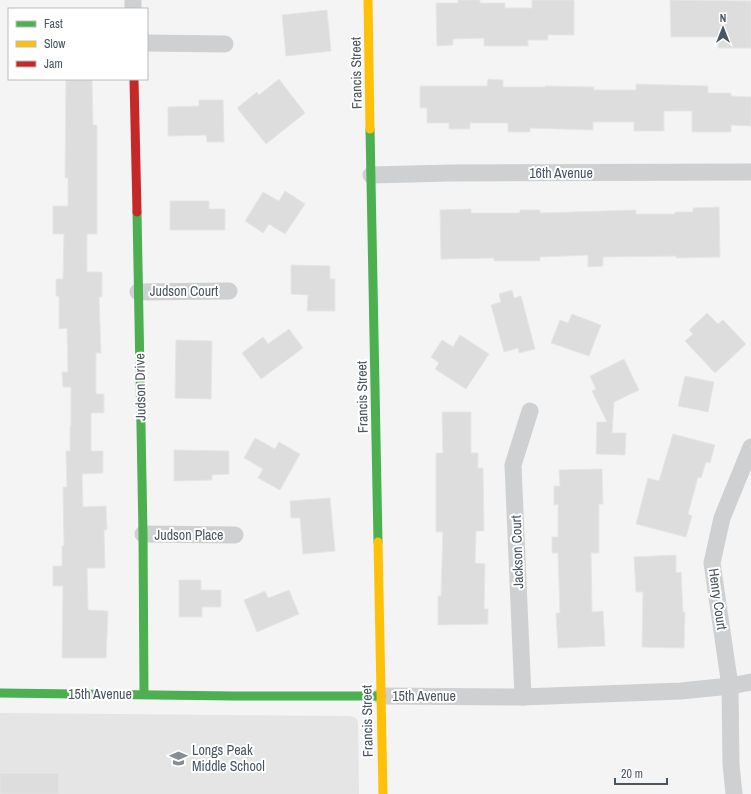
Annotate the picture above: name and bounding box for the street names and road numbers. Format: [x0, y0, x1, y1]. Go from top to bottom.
street label: Francis Street [346, 37, 366, 109]
street label: 16th Avenue [529, 164, 593, 182]
street label: Judson Court [150, 282, 218, 300]
street label: Judson Drive [130, 353, 150, 421]
street label: Francis Street [352, 361, 372, 433]
street label: Jackson Court [507, 515, 527, 589]
street label: Judson Place [155, 526, 223, 544]
street label: Henry Court [705, 567, 731, 631]
street label: 15th Avenue [68, 685, 132, 703]
street label: Francis Street [357, 685, 377, 757]
street label: 15th Avenue [392, 687, 456, 705]

